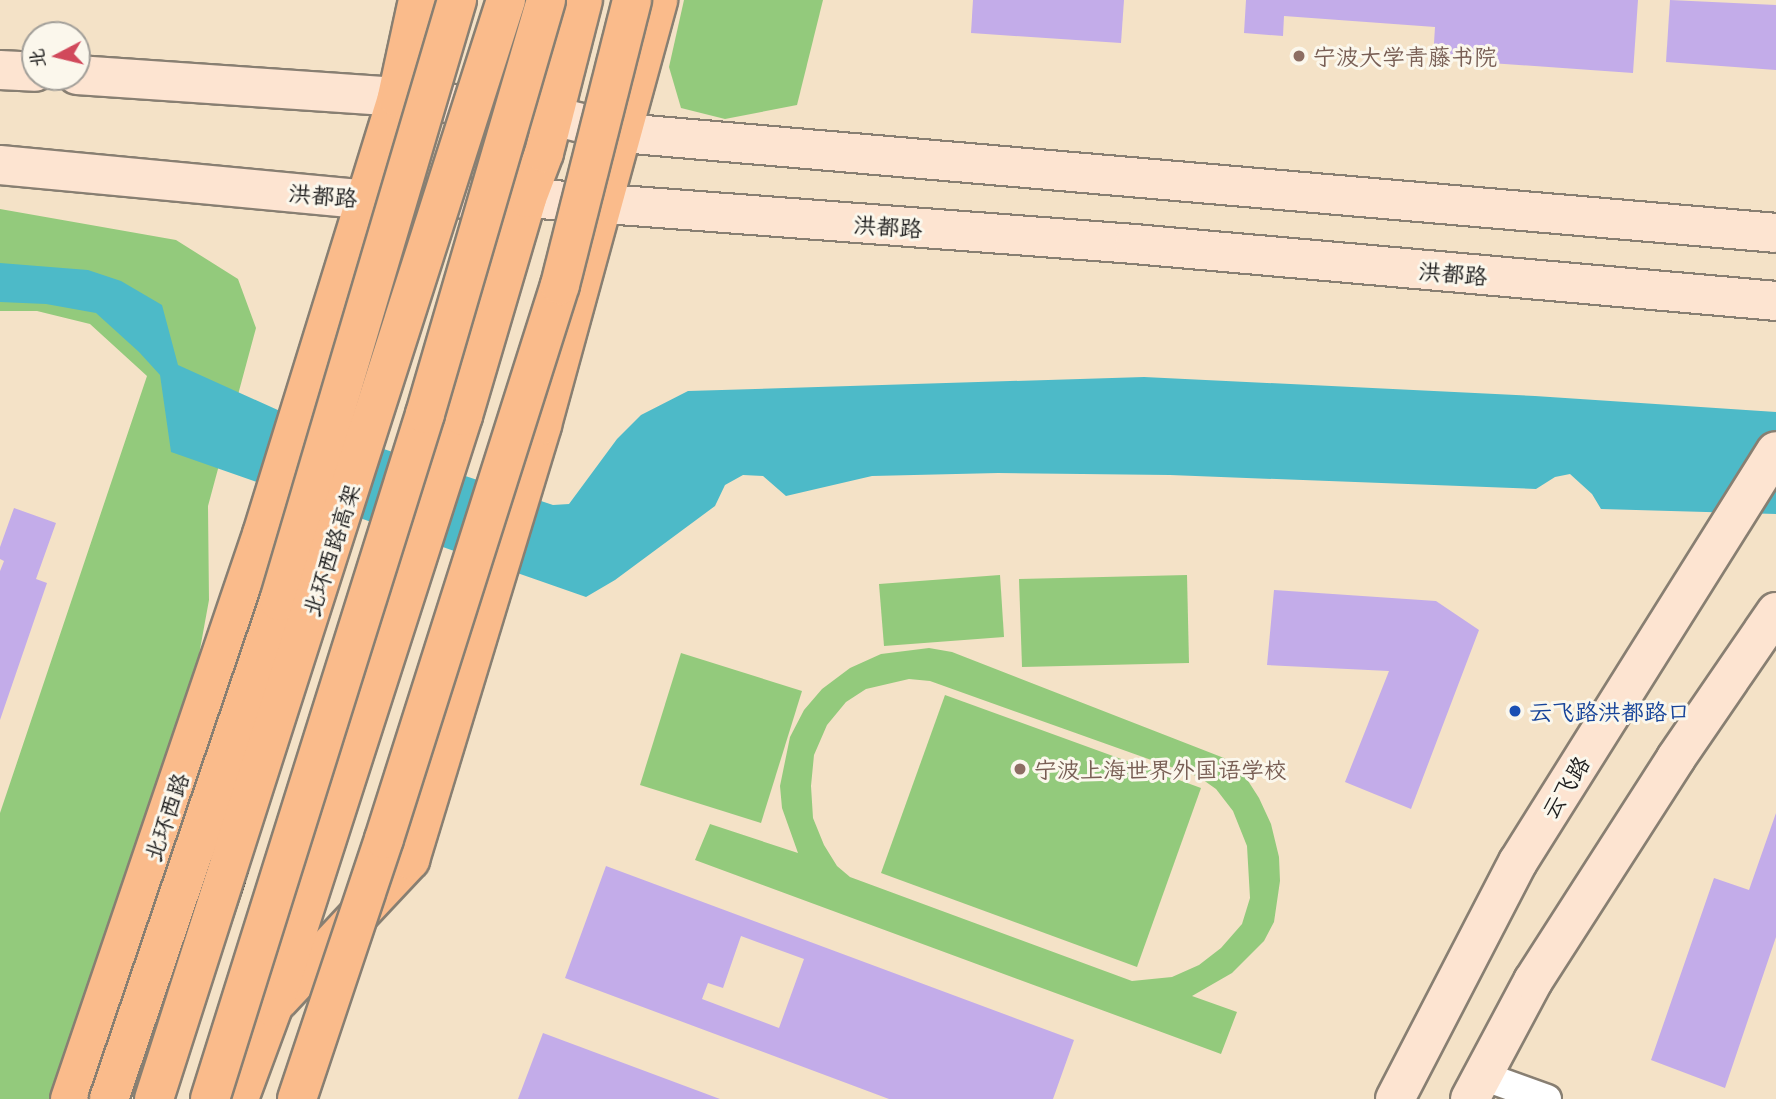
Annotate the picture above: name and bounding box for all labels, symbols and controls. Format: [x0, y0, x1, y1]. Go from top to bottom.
north arrow [21, 21, 91, 91]
place label: 宁波大学青藤书院 [1313, 42, 1497, 70]
text: 北 [23, 47, 50, 69]
marker: 宁波大学青藤书院 [1291, 48, 1307, 64]
street label: 洪都路 [287, 178, 359, 212]
street label: 洪都路 [853, 210, 923, 242]
street label: 洪都路 [1417, 256, 1489, 290]
street label: 北环西路高架 [297, 480, 365, 620]
place label: 云飞路洪都路口 [1529, 697, 1690, 725]
marker: 云飞路洪都路口 [1507, 703, 1523, 719]
street label: 云飞路 [1535, 750, 1595, 824]
place label: 宁波上海世界外国语学校 [1034, 755, 1287, 783]
marker: 宁波上海世界外国语学校 [1012, 761, 1028, 777]
street label: 北环西路 [138, 769, 194, 865]

